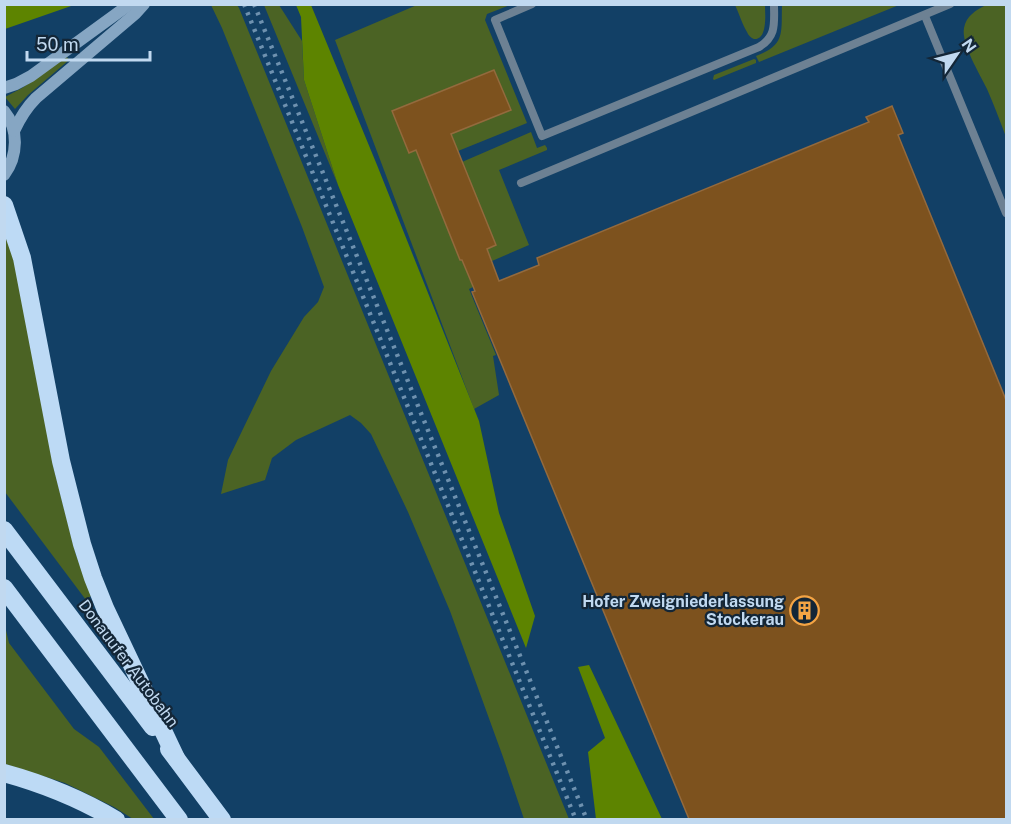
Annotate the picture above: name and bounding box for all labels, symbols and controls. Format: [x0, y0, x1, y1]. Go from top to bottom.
scale bar [27, 24, 150, 62]
north arrow [927, 24, 987, 84]
text: 50 m [36, 34, 79, 55]
text: N [958, 35, 980, 56]
place label: Hofer Zweigniederlassung Stockerau [582, 592, 784, 629]
building icon: Hofer Zweigniederlassung Stockerau [789, 594, 821, 626]
street label: Donauufer Autobahn [75, 596, 183, 731]

